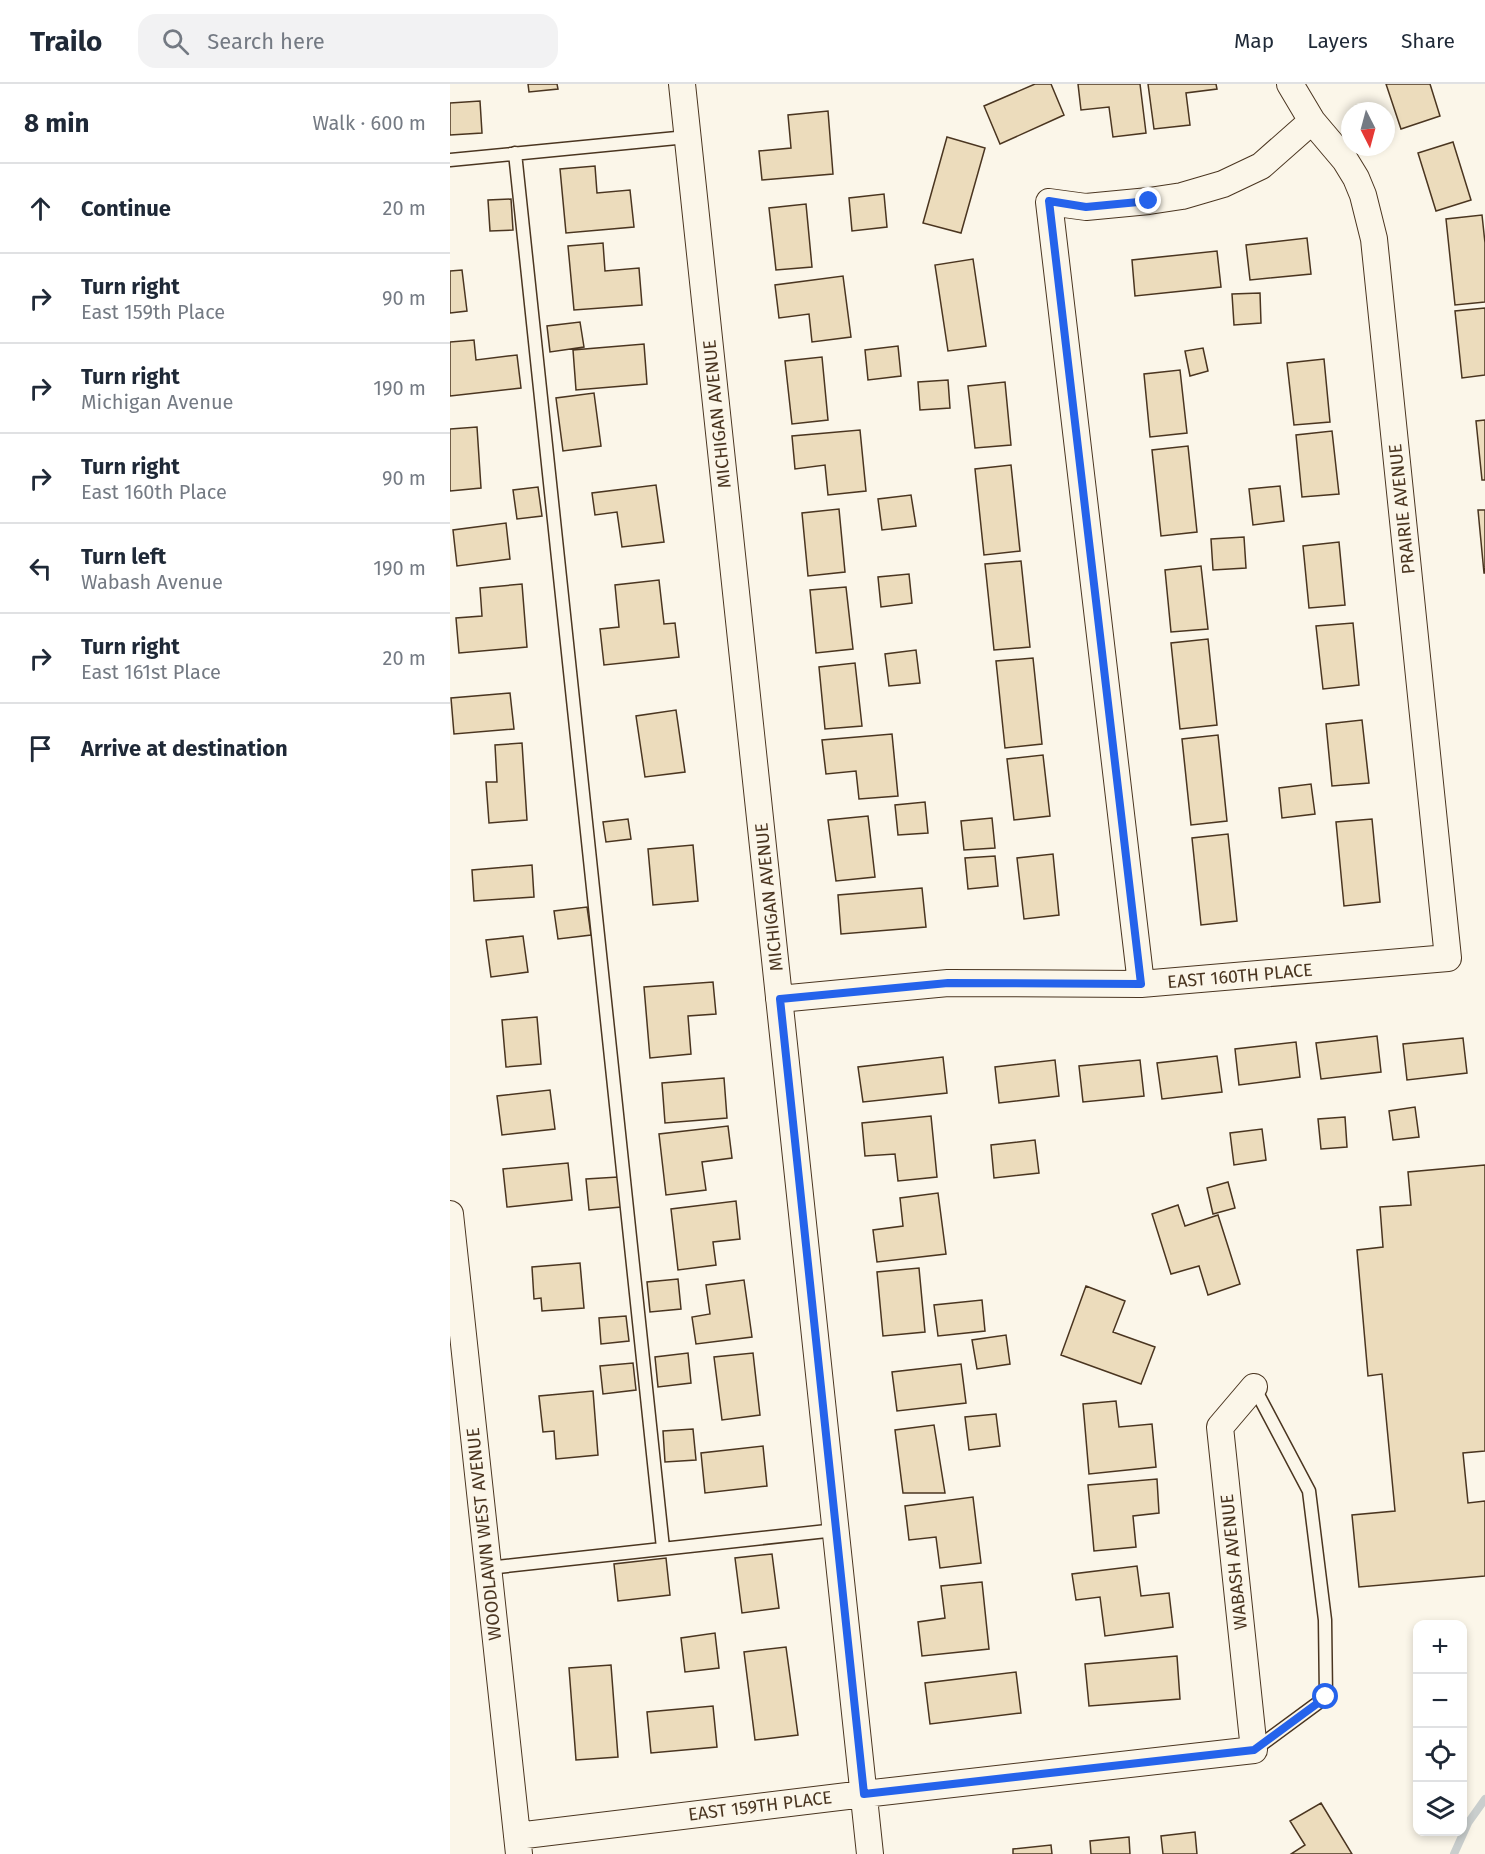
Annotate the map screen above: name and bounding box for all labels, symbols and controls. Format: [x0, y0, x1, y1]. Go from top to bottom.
search box [138, 14, 558, 68]
text: Trailo [30, 25, 102, 58]
icon: search [159, 25, 192, 58]
text: Search here [207, 28, 325, 55]
text: Map [1234, 28, 1274, 54]
text: Layers [1307, 28, 1368, 54]
text: Share [1401, 28, 1455, 54]
north arrow [1341, 102, 1395, 156]
text: 8 min [24, 108, 90, 139]
text: Walk · 600 m [312, 111, 426, 135]
route end [1135, 187, 1161, 213]
icon: ahead [24, 192, 57, 225]
text: Continue [81, 195, 171, 222]
text: 20 m [383, 196, 426, 220]
text: Turn right [81, 273, 180, 300]
icon: right [24, 282, 57, 315]
text: 90 m [382, 286, 426, 310]
text: East 159th Place [81, 300, 225, 324]
street label: MICHIGAN AVENUE [698, 339, 736, 489]
text: Turn right [81, 363, 180, 390]
icon: right [24, 372, 57, 405]
text: 190 m [373, 376, 426, 400]
text: Michigan Avenue [81, 390, 233, 414]
street label: PRAIRIE AVENUE [1384, 443, 1420, 575]
text: Turn right [81, 453, 180, 480]
icon: right [24, 462, 57, 495]
text: 90 m [382, 466, 426, 490]
text: East 160th Place [81, 480, 227, 504]
text: Turn left [81, 543, 166, 570]
icon: left [24, 552, 57, 585]
text: 190 m [373, 556, 426, 580]
text: Wabash Avenue [81, 570, 223, 594]
text: Turn right [81, 633, 180, 660]
icon: right [24, 642, 57, 675]
text: 20 m [383, 646, 426, 670]
text: East 161st Place [81, 660, 221, 684]
icon: arrive [24, 732, 57, 765]
text: Arrive at destination [81, 735, 288, 762]
street label: MICHIGAN AVENUE [750, 822, 788, 972]
street label: EAST 160TH PLACE [1166, 959, 1314, 993]
street label: WOODLAWN WEST AVENUE [462, 1426, 506, 1642]
street label: WABASH AVENUE [1216, 1493, 1252, 1631]
map controls [1413, 1620, 1467, 1836]
button: + [1413, 1620, 1467, 1674]
button: − [1413, 1674, 1467, 1728]
route start [1312, 1683, 1338, 1709]
button: locate [1413, 1728, 1467, 1782]
button: layers [1413, 1782, 1467, 1836]
street label: EAST 159TH PLACE [687, 1786, 833, 1826]

